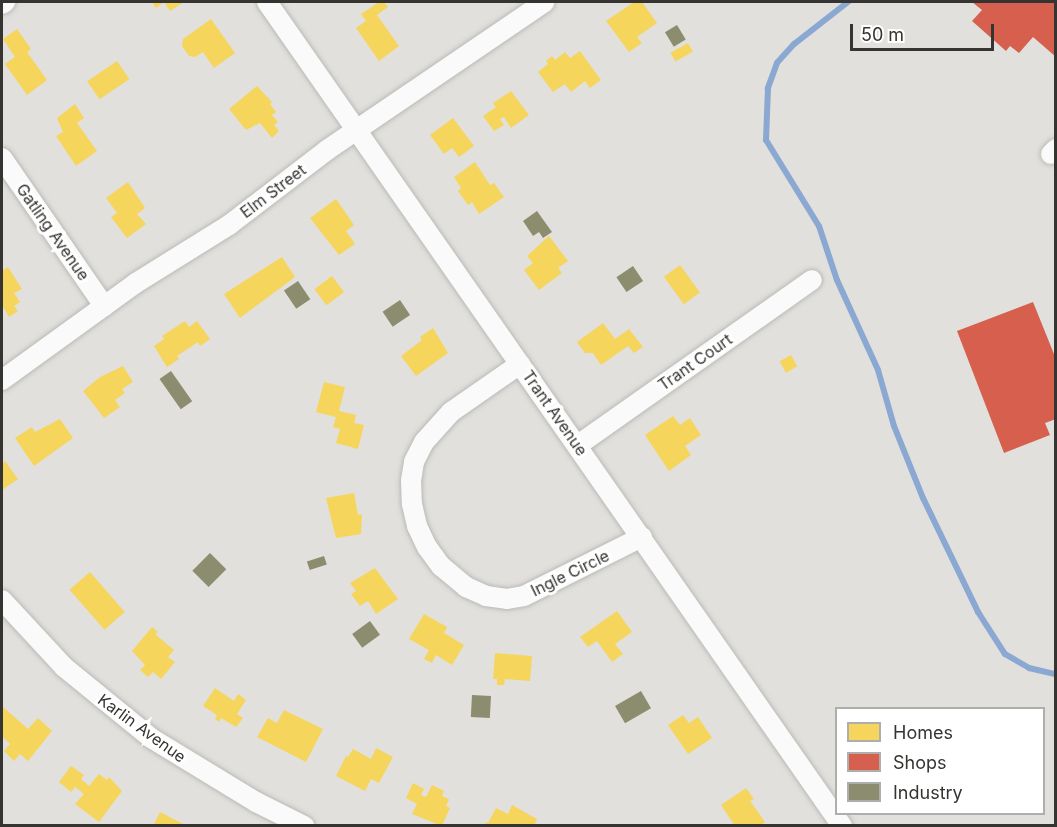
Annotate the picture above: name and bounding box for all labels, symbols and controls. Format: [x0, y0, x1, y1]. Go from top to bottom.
scale bar [853, 12, 997, 50]
text: 50 m [861, 24, 904, 45]
street label: Elm Street [236, 160, 310, 222]
street label: Gatling Avenue [12, 180, 94, 284]
street label: Trant Court [654, 330, 736, 394]
street label: Trant Avenue [519, 367, 591, 459]
street label: Ingle Circle [528, 546, 612, 600]
street label: Karlin Avenue [94, 690, 190, 766]
legend [835, 707, 1045, 815]
text: Homes [893, 722, 953, 743]
text: Shops [893, 752, 947, 773]
text: Industry [893, 782, 963, 803]

